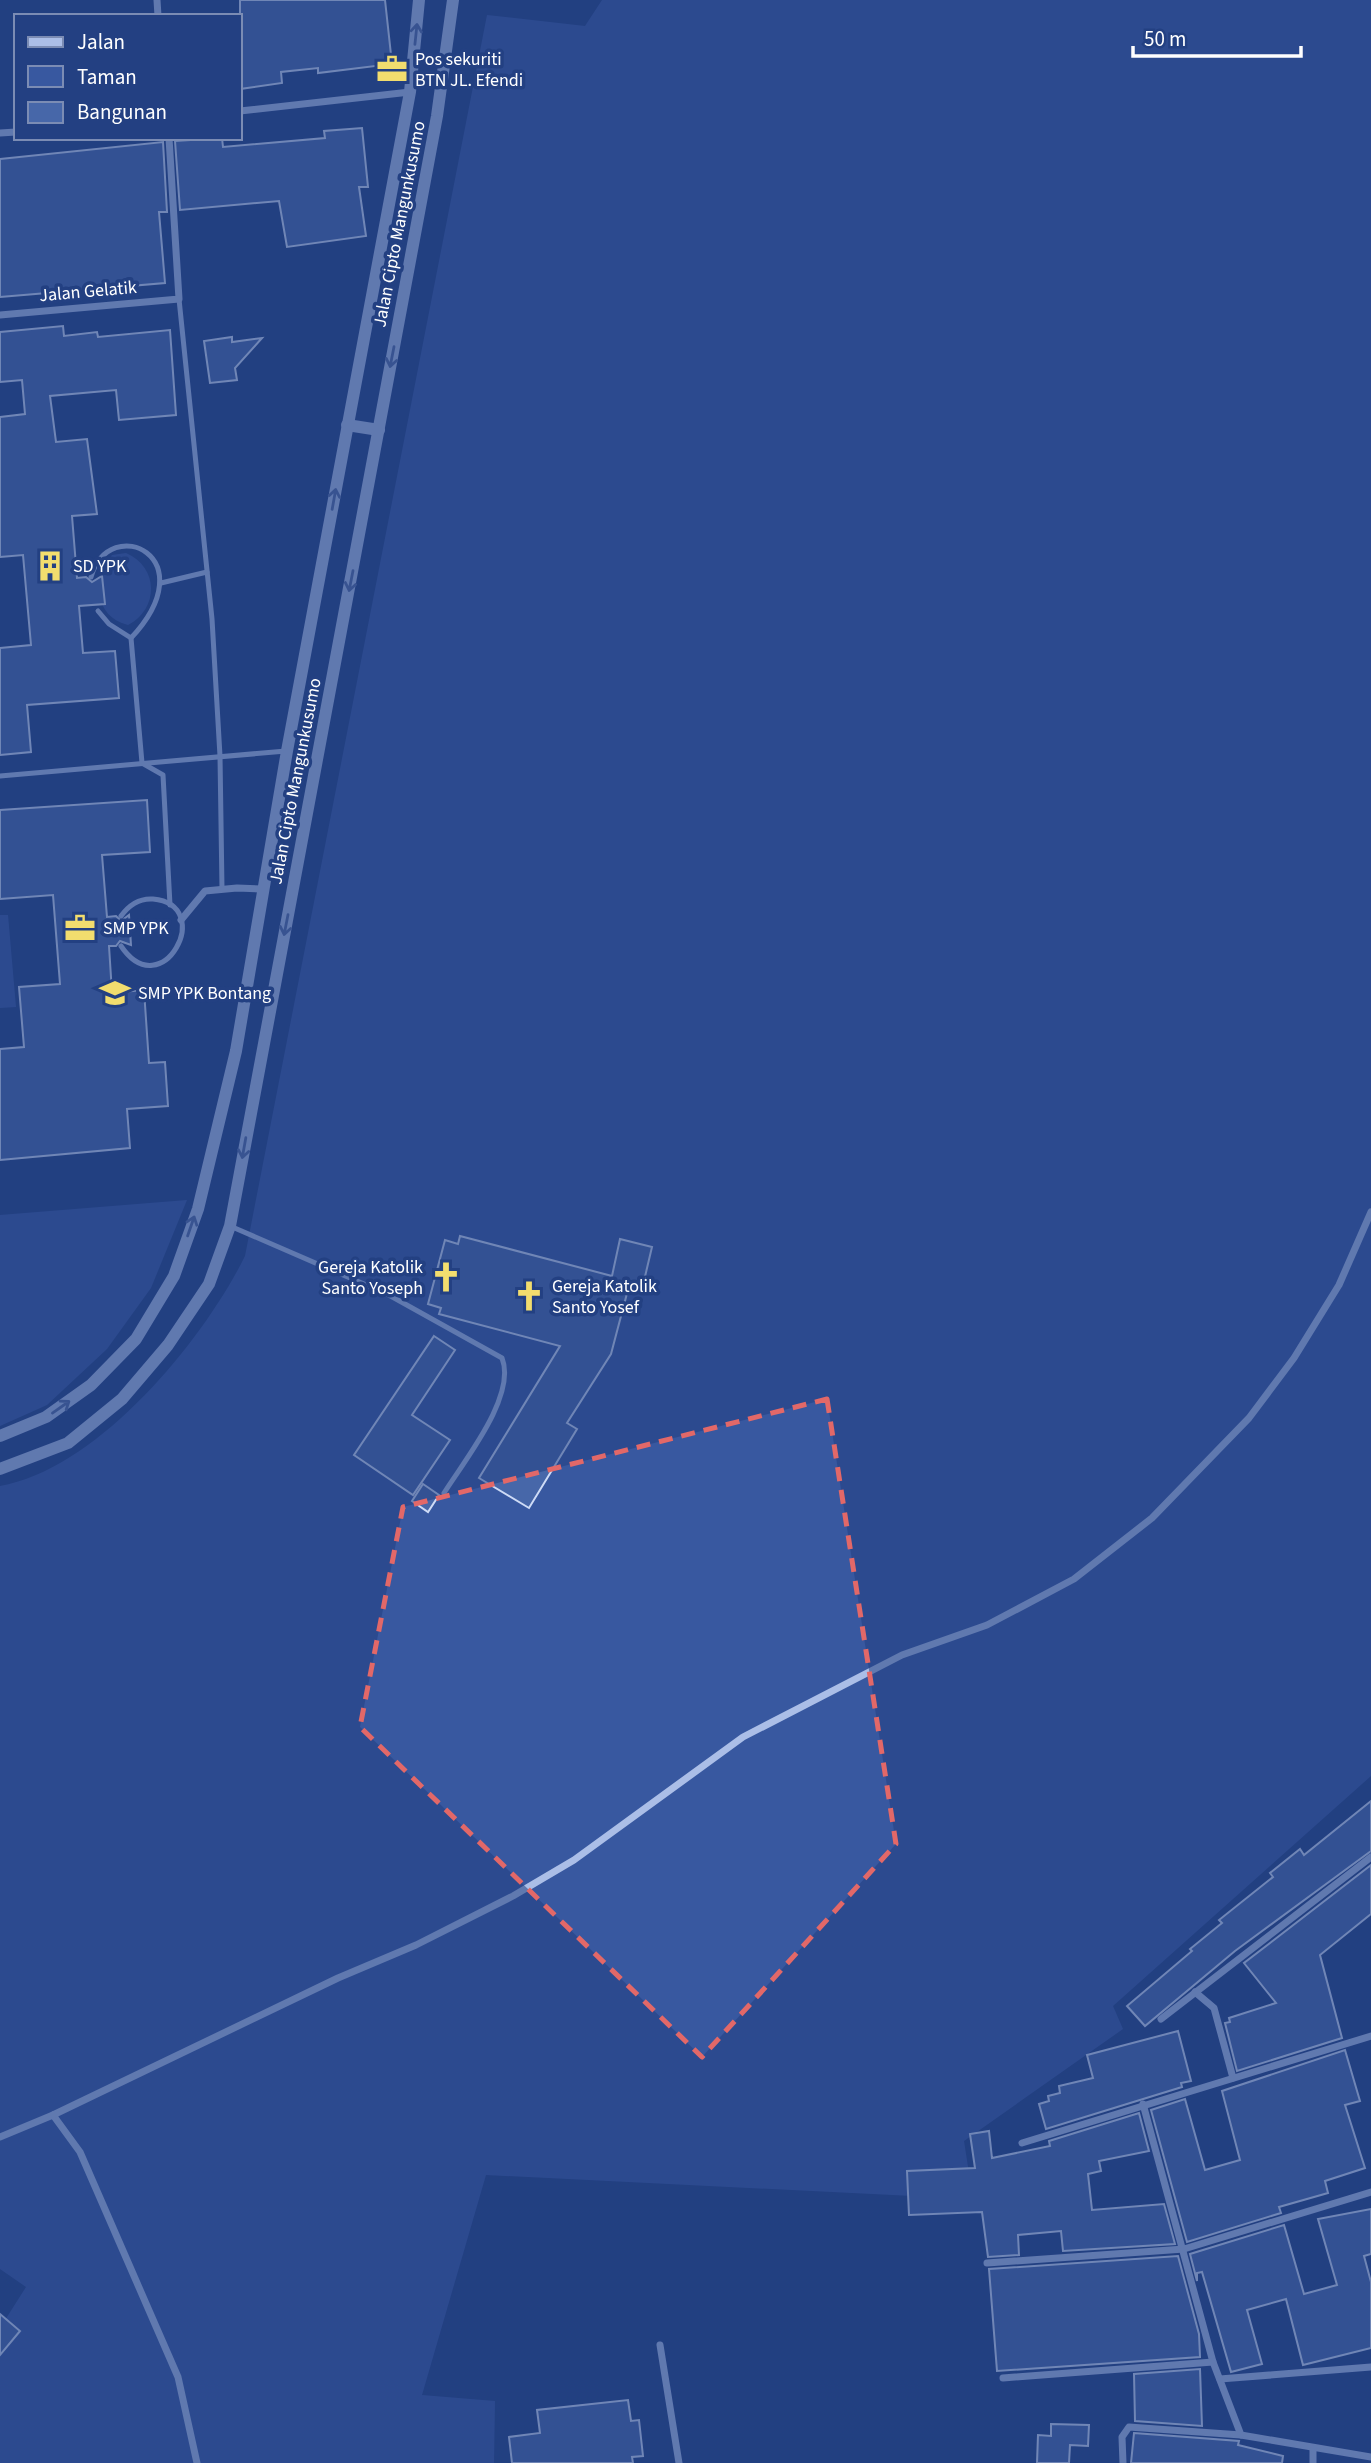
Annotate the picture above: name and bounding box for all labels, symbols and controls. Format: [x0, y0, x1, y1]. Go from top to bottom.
legend [14, 14, 242, 140]
scale bar [1133, 14, 1301, 58]
one-way arrow [410, 23, 423, 45]
text: 50 m [1144, 24, 1186, 54]
text: Jalan [77, 27, 125, 57]
place label: Pos sekuriti BTN JL. Efendi [415, 47, 523, 93]
office icon: Pos sekuriti BTN JL. Efendi [375, 52, 409, 86]
text: Taman [77, 62, 137, 92]
text: Bangunan [77, 97, 167, 127]
street label: Jalan Cipto Mangunkusumo [367, 119, 432, 329]
street label: Jalan Gelatik [38, 275, 138, 308]
one-way arrow [385, 345, 399, 368]
one-way arrow [328, 488, 341, 511]
building icon: SD YPK [33, 549, 67, 583]
place label: SD YPK [73, 554, 127, 579]
one-way arrow [343, 569, 357, 592]
street label: Jalan Cipto Mangunkusumo [263, 676, 328, 886]
office icon: SMP YPK [63, 911, 97, 945]
one-way arrow [278, 913, 292, 936]
place label: SMP YPK [103, 916, 169, 941]
school or university icon: SMP YPK Bontang [98, 976, 132, 1010]
place label: SMP YPK Bontang [138, 981, 271, 1006]
one-way arrow [237, 1136, 250, 1159]
one-way arrow [186, 1216, 199, 1238]
place label: Gereja Katolik Santo Yoseph [318, 1255, 423, 1301]
church icon: Gereja Katolik Santo Yoseph [429, 1260, 463, 1294]
place label: Gereja Katolik Santo Yosef [552, 1274, 657, 1320]
church icon: Gereja Katolik Santo Yosef [512, 1279, 546, 1313]
one-way arrow [51, 1400, 70, 1414]

